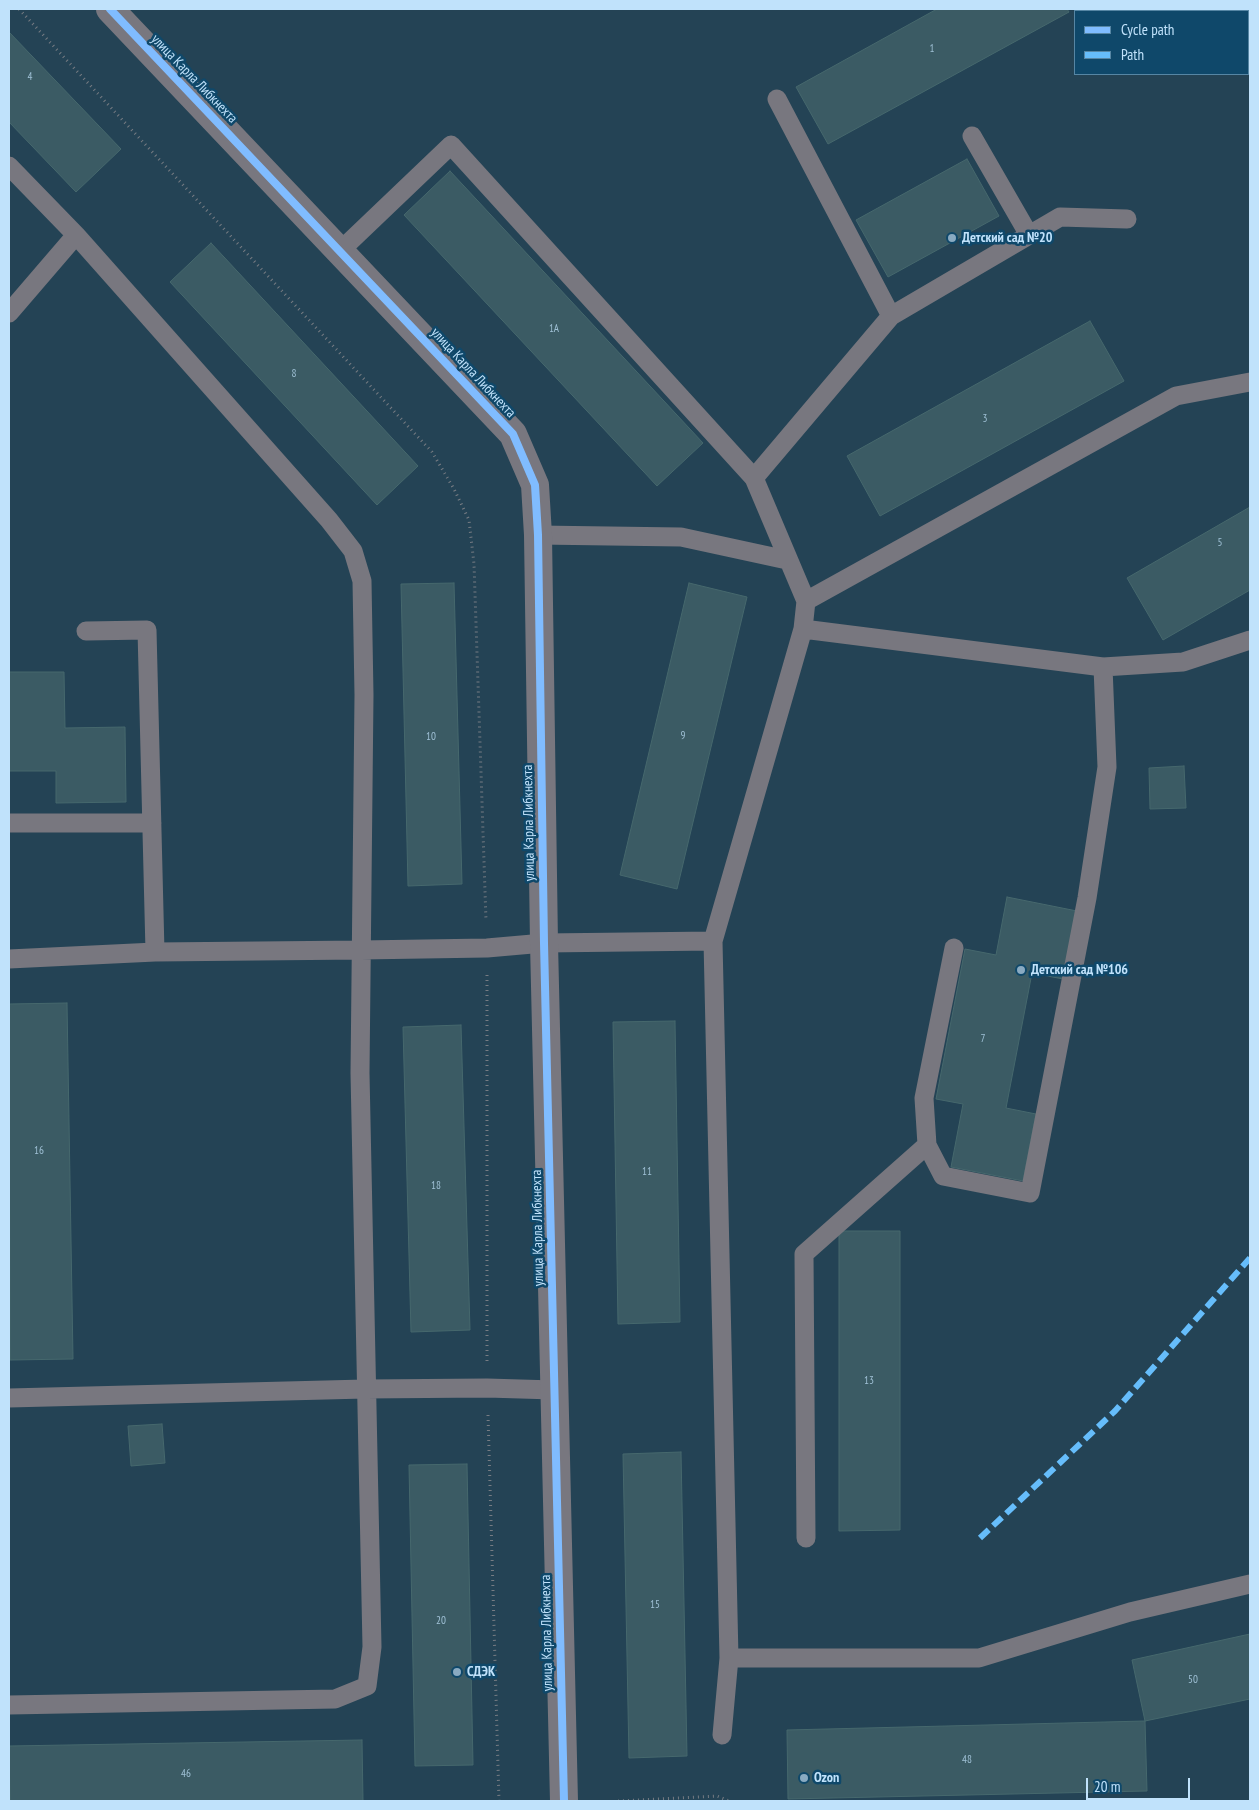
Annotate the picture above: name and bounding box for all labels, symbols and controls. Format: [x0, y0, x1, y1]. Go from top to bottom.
legend [1074, 10, 1249, 75]
text: Cycle path [1121, 20, 1174, 39]
street label: улица Карла Либкнехта [147, 31, 241, 127]
house number: 1 [930, 42, 934, 56]
text: Path [1121, 45, 1144, 64]
house number: 4 [28, 70, 32, 84]
place label: Детский сад №20 [962, 230, 1052, 246]
marker: Детский сад №20 [946, 232, 958, 244]
house number: 1А [549, 322, 559, 336]
street label: улица Карла Либкнехта [427, 325, 519, 421]
house number: 8 [292, 367, 296, 381]
house number: 3 [983, 412, 987, 426]
house number: 5 [1218, 536, 1222, 550]
house number: 9 [681, 729, 685, 743]
house number: 10 [426, 730, 436, 744]
street label: улица Карла Либкнехта [520, 765, 538, 881]
place label: Детский сад №106 [1031, 962, 1128, 978]
marker: Детский сад №106 [1015, 964, 1027, 976]
house number: 7 [981, 1032, 985, 1046]
house number: 16 [34, 1144, 44, 1158]
house number: 11 [642, 1165, 652, 1179]
street label: улица Карла Либкнехта [529, 1170, 547, 1286]
house number: 18 [431, 1179, 441, 1193]
house number: 13 [864, 1374, 874, 1388]
street label: улица Карла Либкнехта [538, 1575, 556, 1691]
house number: 15 [650, 1598, 660, 1612]
house number: 20 [436, 1614, 446, 1628]
place label: СДЭК [467, 1664, 495, 1680]
marker: СДЭК [451, 1666, 463, 1678]
house number: 50 [1188, 1673, 1198, 1687]
house number: 48 [962, 1753, 972, 1767]
house number: 46 [181, 1767, 191, 1781]
scale bar [1089, 1768, 1193, 1800]
place label: Ozon [814, 1770, 839, 1786]
marker: Ozon [798, 1772, 810, 1784]
text: 20 m [1094, 1777, 1120, 1796]

